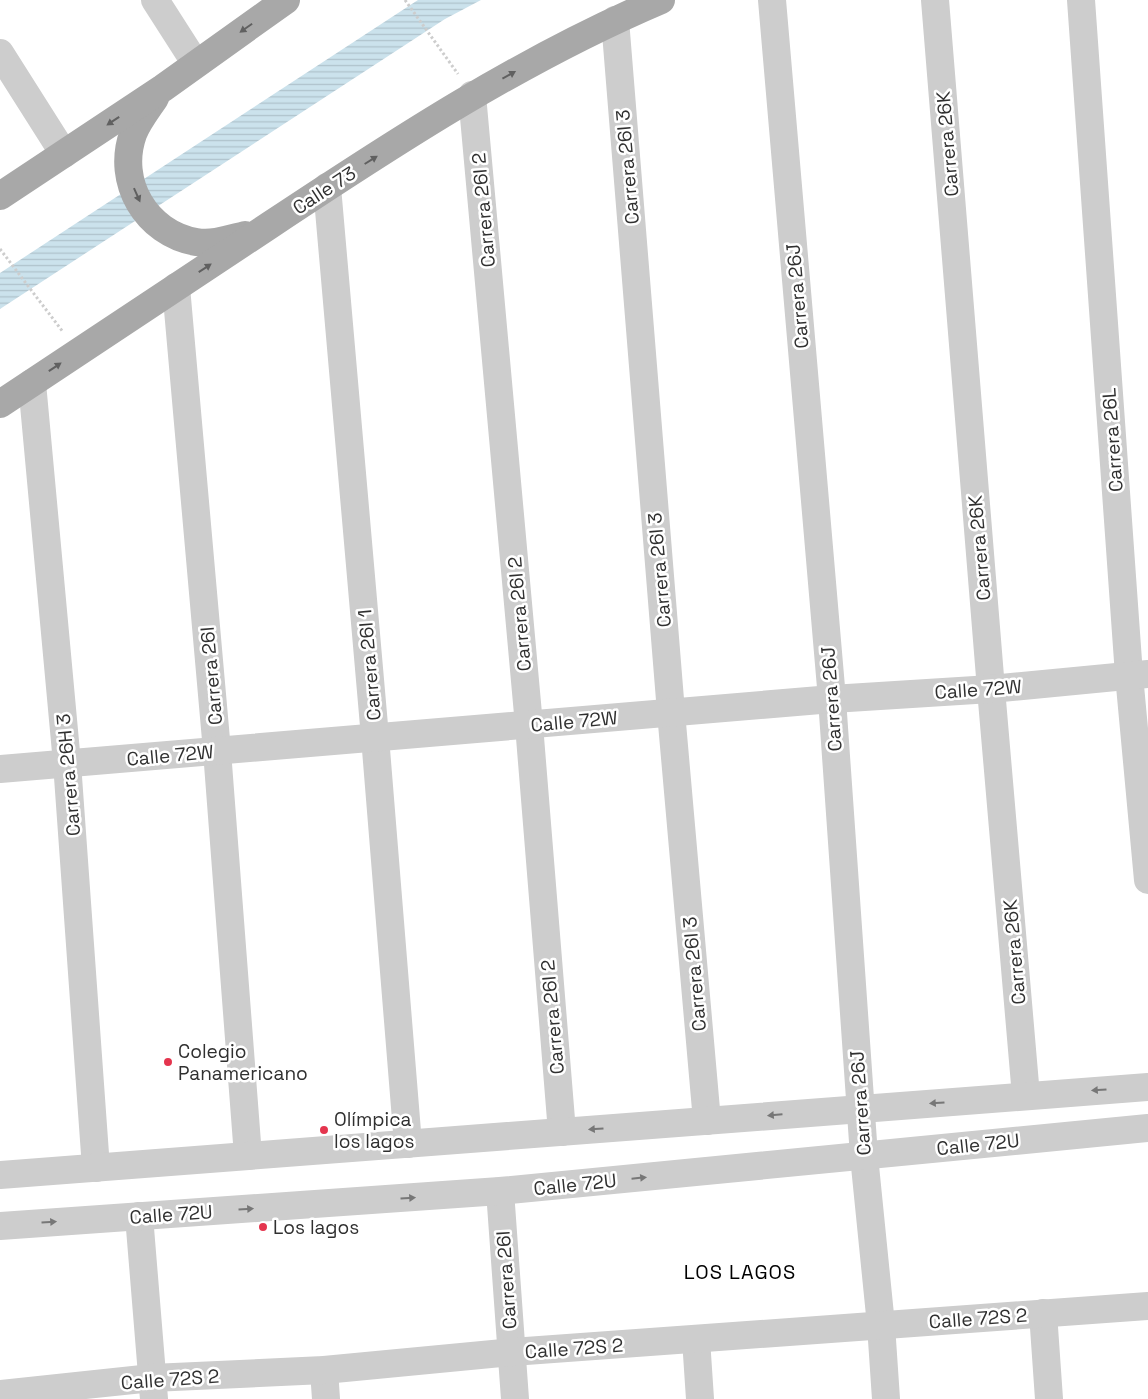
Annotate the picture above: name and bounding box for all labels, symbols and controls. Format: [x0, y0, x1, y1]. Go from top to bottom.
one-way arrow [239, 23, 253, 33]
one-way arrow [502, 71, 517, 79]
street label: Carrera 26K [930, 90, 965, 198]
street label: Carrera 26I 3 [610, 109, 645, 225]
one-way arrow [106, 116, 120, 126]
street label: Carrera 26I 2 [466, 152, 501, 268]
one-way arrow [364, 155, 377, 164]
street label: Calle 73 [288, 161, 361, 220]
one-way arrow [133, 188, 141, 202]
street label: Carrera 26J [780, 242, 815, 350]
one-way arrow [199, 263, 212, 272]
one-way arrow [48, 362, 62, 372]
street label: Carrera 26L [1096, 387, 1129, 493]
street label: Carrera 26K [962, 494, 997, 602]
street label: Carrera 26I 3 [642, 512, 677, 628]
street label: Carrera 26I 2 [502, 556, 537, 672]
street label: Carrera 26I 1 [352, 608, 387, 722]
street label: Carrera 26I [195, 626, 228, 726]
street label: Carrera 26J [815, 646, 848, 752]
street label: Calle 72W [934, 674, 1022, 705]
street label: Calle 72W [530, 705, 619, 738]
street label: Carrera 26H 3 [51, 713, 86, 837]
street label: Calle 72W [126, 739, 215, 772]
street label: Carrera 26K [997, 898, 1032, 1006]
street label: Carrera 26I 3 [677, 916, 712, 1032]
street label: Carrera 26I 2 [535, 959, 570, 1075]
place label: Colegio Panamericano [178, 1039, 308, 1086]
street label: Carrera 26J [844, 1050, 877, 1156]
marker: Colegio Panamericano [162, 1056, 174, 1068]
one-way arrow [1091, 1087, 1107, 1095]
one-way arrow [929, 1099, 945, 1107]
place label: Olímpica los lagos [334, 1107, 415, 1154]
one-way arrow [767, 1112, 783, 1120]
marker: Olímpica los lagos [318, 1124, 330, 1136]
one-way arrow [588, 1126, 604, 1134]
street label: Calle 72U [935, 1128, 1021, 1161]
street label: Calle 72U [532, 1168, 618, 1201]
one-way arrow [632, 1174, 648, 1182]
one-way arrow [400, 1193, 416, 1201]
street label: Calle 72U [129, 1199, 213, 1230]
one-way arrow [238, 1204, 254, 1212]
place label: Los lagos [273, 1215, 359, 1240]
one-way arrow [41, 1218, 57, 1226]
marker: Los lagos [257, 1221, 269, 1233]
street label: Carrera 26I [491, 1230, 522, 1330]
district label: LOS LAGOS [684, 1259, 796, 1285]
street label: Calle 72S 2 [928, 1303, 1028, 1334]
street label: Calle 72S 2 [524, 1333, 624, 1364]
street label: Calle 72S 2 [120, 1364, 220, 1395]

